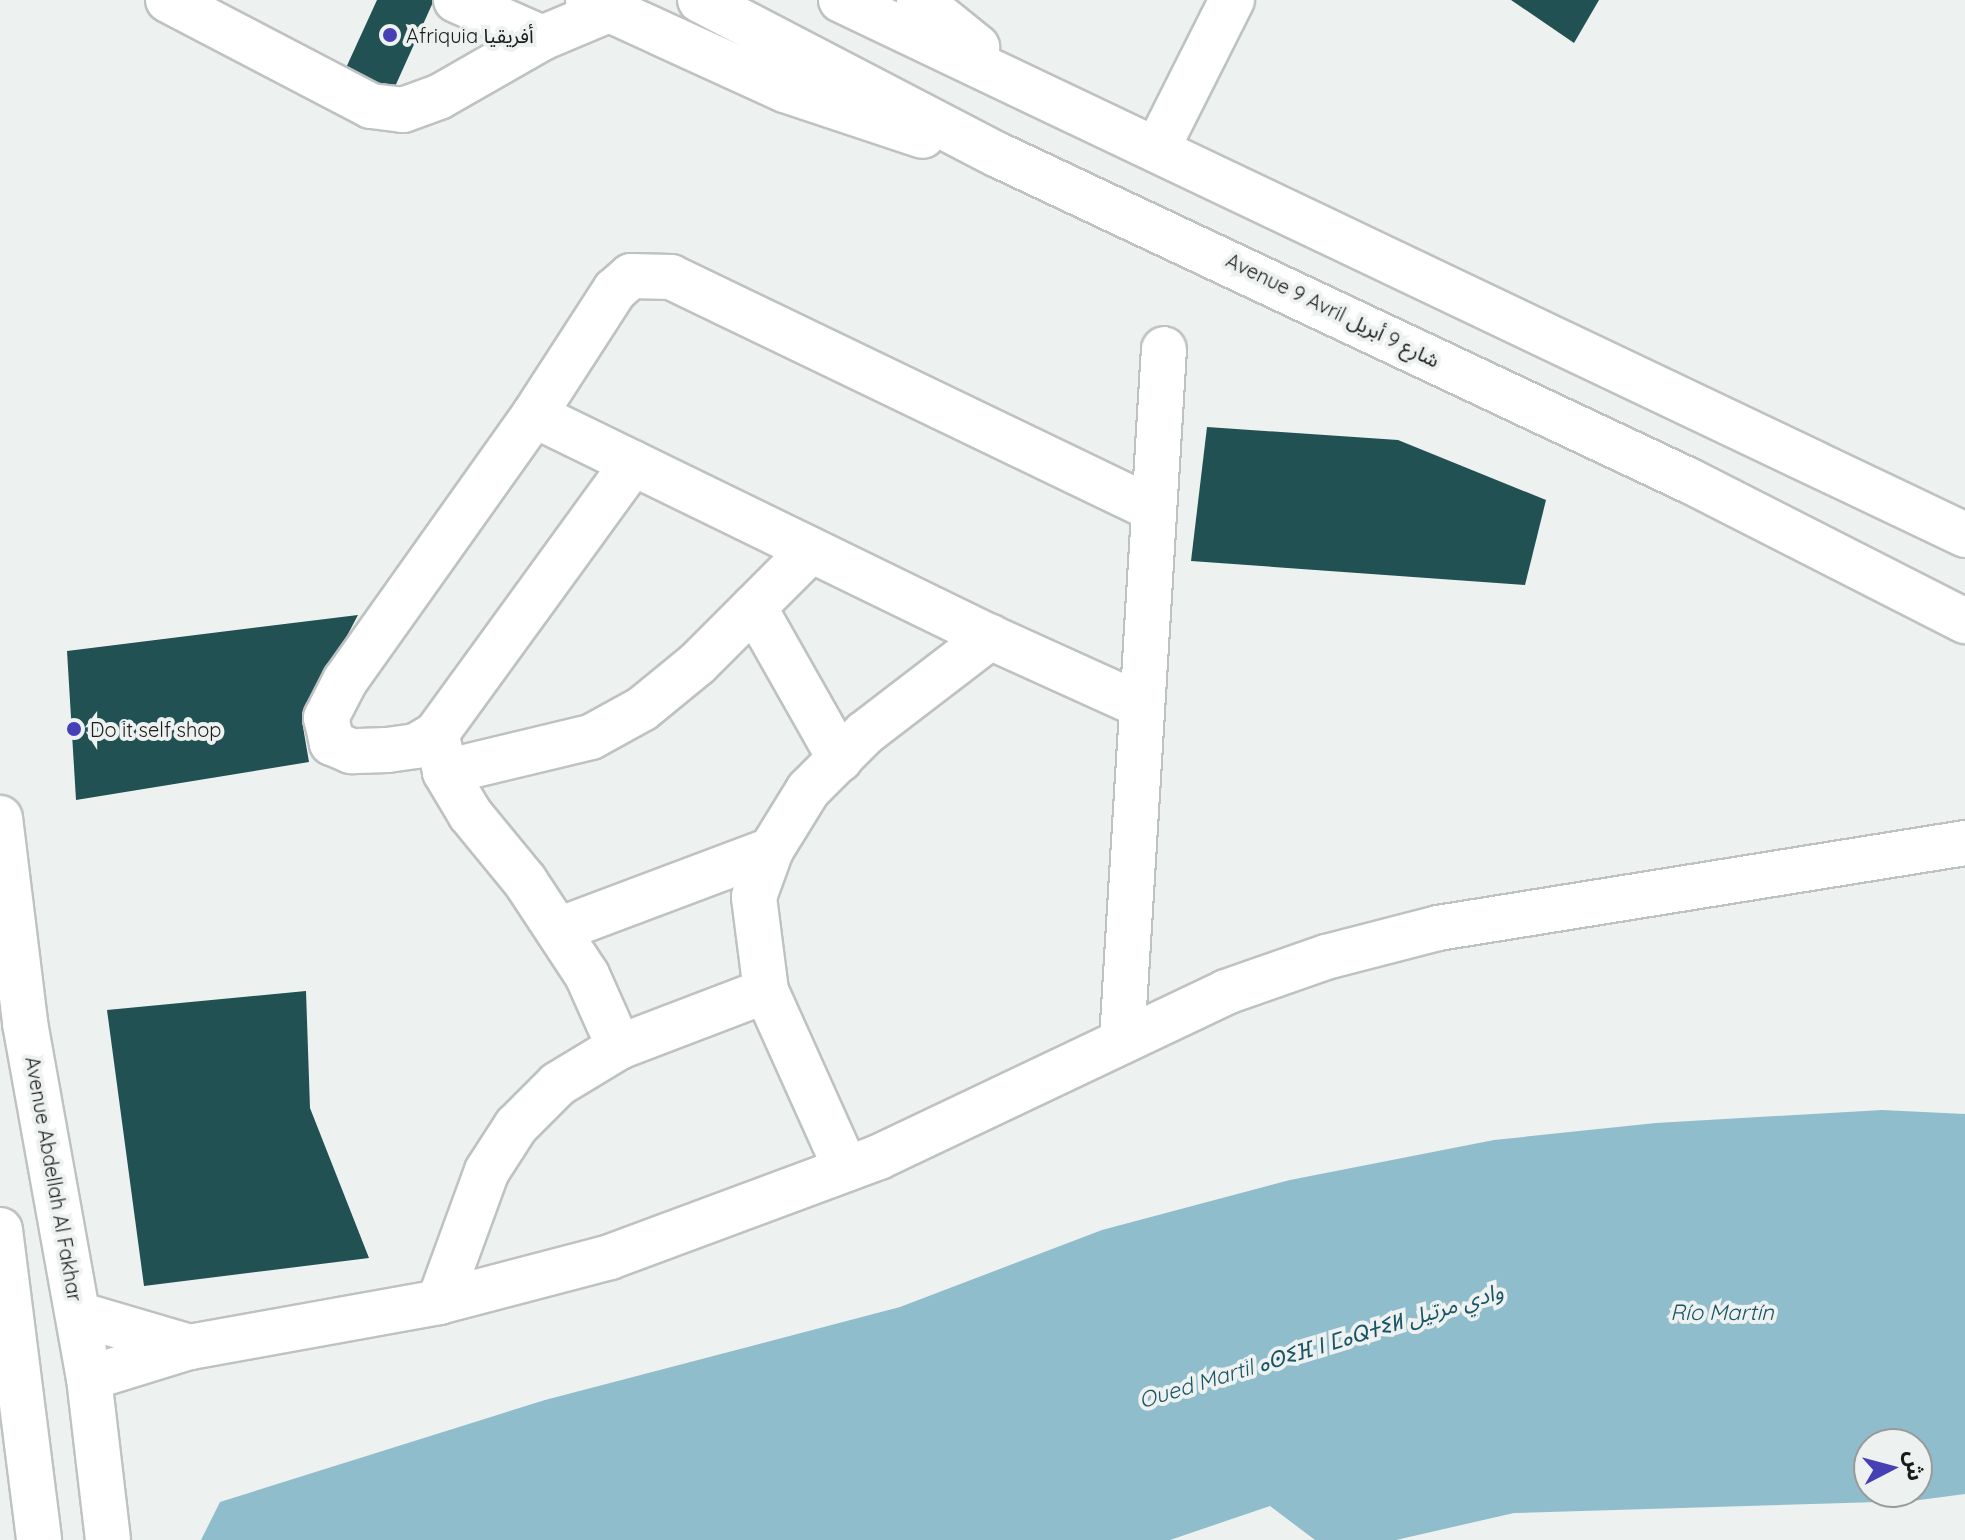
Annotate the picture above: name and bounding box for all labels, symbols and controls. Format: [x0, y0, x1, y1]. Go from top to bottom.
place label: Afriquia أفريقيا [406, 23, 534, 47]
marker: Afriquia أفريقيا [381, 26, 399, 44]
street label: Avenue 9 Avril شارع 9 أبريل [1222, 248, 1444, 372]
place label: Do it self shop [90, 717, 221, 741]
marker: Do it self shop [65, 720, 83, 738]
street label: Avenue Abdellah Al Fakhar [21, 1055, 87, 1303]
water label: Oued Martil ⴰⵙⵉⴼ ⵏ ⵎⴰⵕⵜⵉⵍ وادي مرتيل [1136, 1278, 1506, 1414]
water label: Río Martín [1670, 1300, 1774, 1326]
north arrow [1853, 1428, 1933, 1508]
text: ش [1899, 1449, 1930, 1482]

